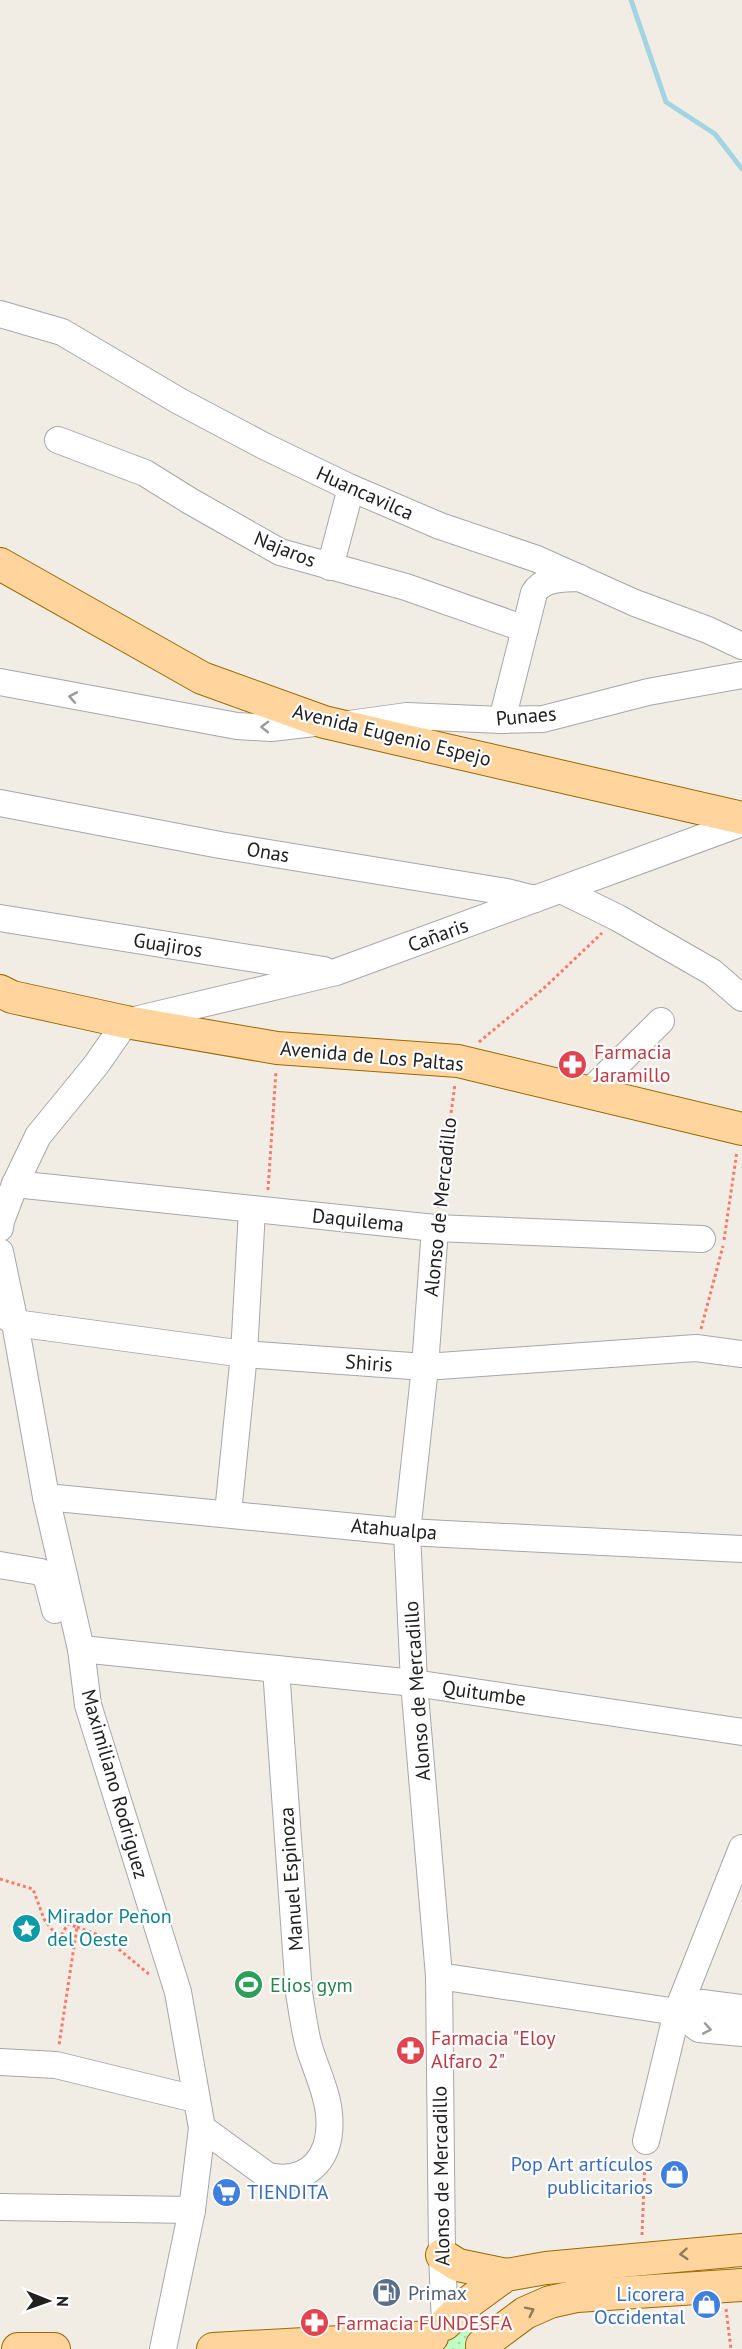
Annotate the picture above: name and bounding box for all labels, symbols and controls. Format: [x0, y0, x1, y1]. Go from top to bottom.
street label: Huancavilca [312, 460, 418, 526]
street label: Najaros [250, 525, 320, 573]
one-way arrow [68, 691, 78, 704]
street label: Avenida Eugenio Espejo [290, 698, 494, 772]
street label: Punaes [495, 700, 557, 732]
one-way arrow [261, 721, 270, 733]
street label: Onas [245, 836, 291, 868]
street label: Cañaris [404, 912, 472, 958]
street label: Guajiros [132, 927, 204, 963]
street label: Avenida de Los Paltas [279, 1035, 465, 1077]
place label: Farmacia Jaramillo [593, 1039, 672, 1088]
pharmacy icon: Farmacia Jaramillo [557, 1048, 589, 1080]
street label: Alonso de Mercadillo [418, 1116, 462, 1298]
street label: Daquilema [311, 1202, 405, 1238]
street label: Shiris [344, 1348, 394, 1378]
street label: Atahualpa [350, 1512, 438, 1546]
street label: Alonso de Mercadillo [398, 1600, 436, 1782]
street label: Quitumbe [440, 1674, 528, 1712]
street label: Maximiliano Rodriguez [75, 1686, 155, 1882]
street label: Manuel Espinoza [273, 1806, 309, 1952]
place label: Mirador Peñon del Oeste [47, 1903, 172, 1952]
place icon: Mirador Peñon del Oeste [10, 1912, 42, 1944]
sports icon: Elios gym [233, 1969, 265, 2001]
place label: Elios gym [270, 1972, 353, 1998]
one-way arrow [702, 2022, 712, 2035]
place label: Farmacia "Eloy Alfaro 2" [431, 2025, 556, 2074]
pharmacy icon: Farmacia "Eloy Alfaro 2" [394, 2034, 426, 2066]
street label: Alonso de Mercadillo [426, 2086, 456, 2266]
place label: Pop Art artículos publicitarios [511, 2151, 653, 2200]
shop icon: Pop Art artículos publicitarios [658, 2159, 690, 2191]
supermarket icon: TIENDITA [210, 2176, 242, 2208]
place label: TIENDITA [247, 2179, 329, 2205]
one-way arrow [679, 2247, 688, 2260]
north arrow [18, 2271, 78, 2331]
fuel station icon: Primax [371, 2277, 403, 2309]
place label: Primax [408, 2280, 467, 2306]
place label: Licorera Occidental [594, 2281, 685, 2330]
shop icon: Licorera Occidental [690, 2289, 722, 2321]
text: N [53, 2296, 73, 2307]
pharmacy icon: Farmacia FUNDESFA [299, 2307, 331, 2339]
one-way arrow [524, 2307, 535, 2319]
place label: Farmacia FUNDESFA [336, 2310, 512, 2336]

